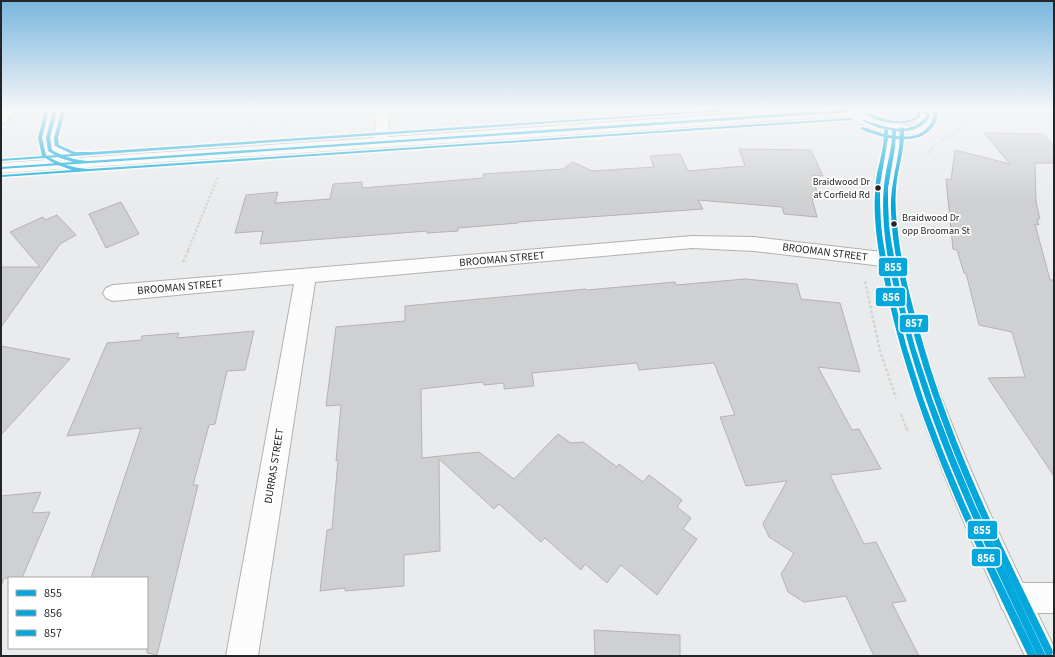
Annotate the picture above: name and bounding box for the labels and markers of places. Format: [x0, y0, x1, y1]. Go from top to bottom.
place label: Braidwood Dr at Corfield Rd [813, 175, 871, 202]
marker: Braidwood Dr at Corfield Rd [873, 183, 883, 193]
place label: Braidwood Dr opp Brooman St [902, 211, 971, 238]
marker: Braidwood Dr opp Brooman St [889, 219, 899, 229]

